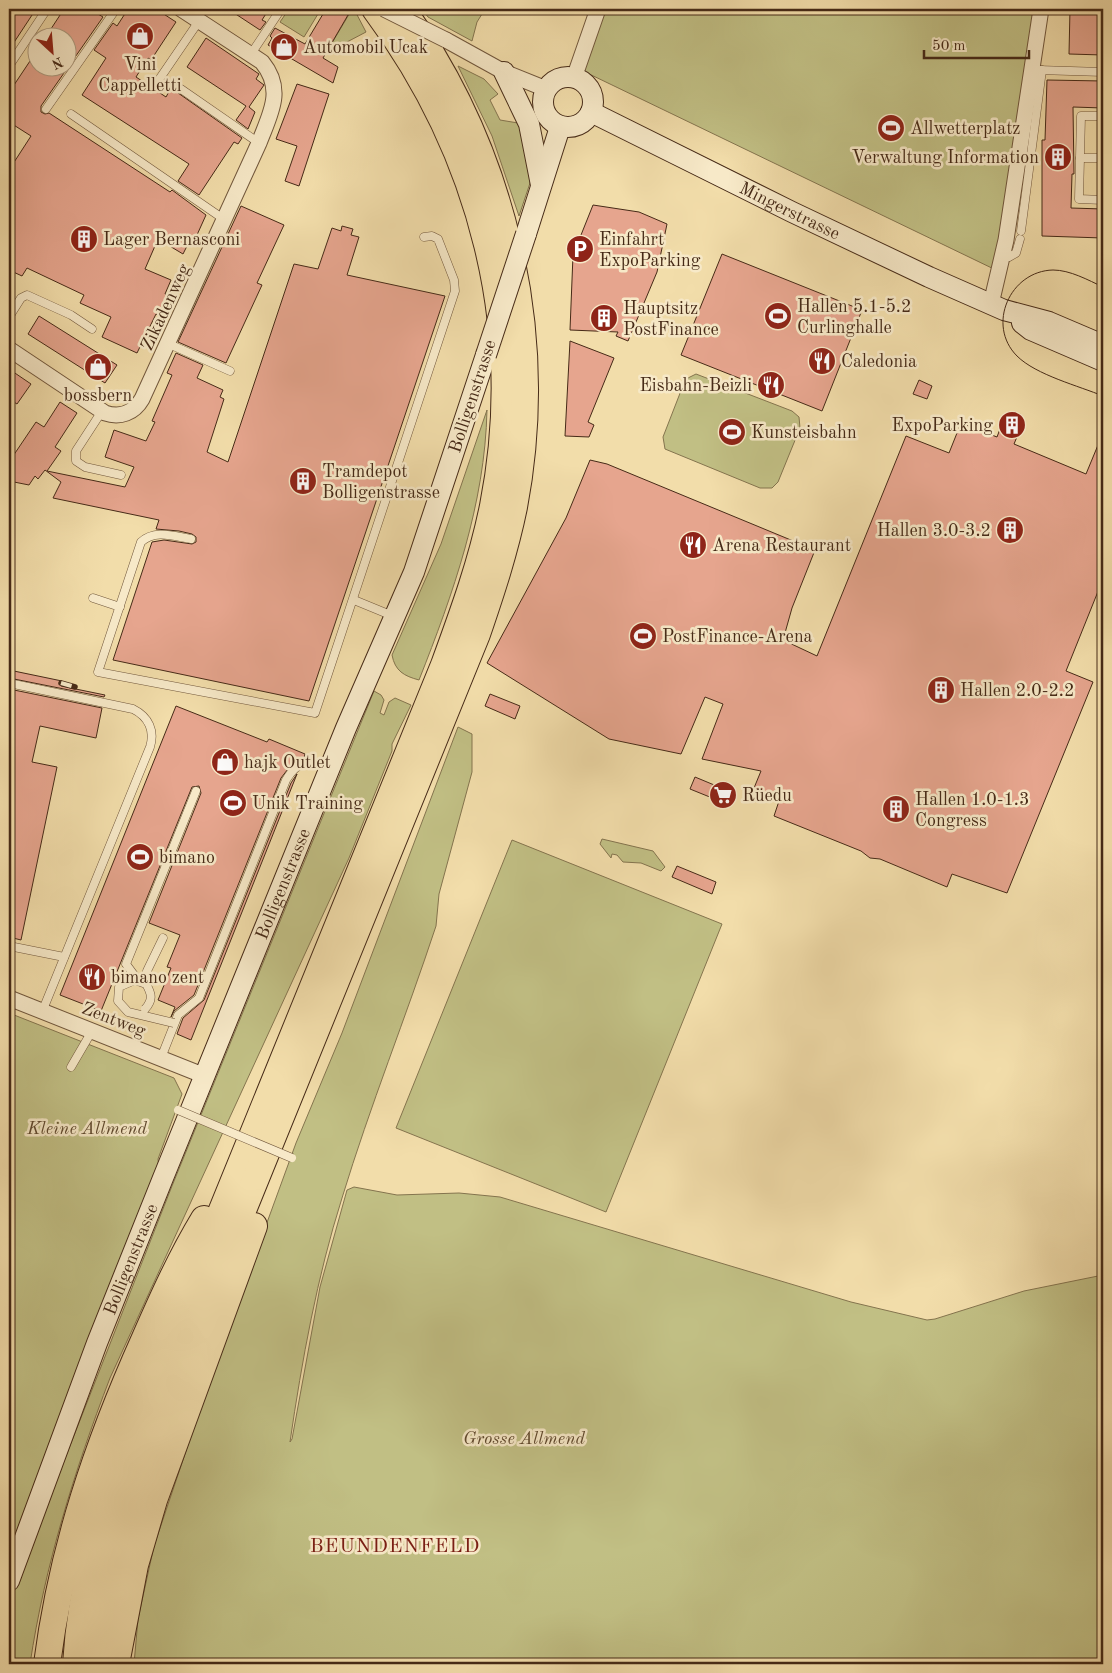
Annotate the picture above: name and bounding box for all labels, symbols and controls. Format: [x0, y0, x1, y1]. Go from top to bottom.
shop icon: Vini Cappelletti [125, 21, 155, 51]
north arrow [28, 28, 78, 78]
scale bar [924, 28, 1030, 60]
shop icon: Automobil Ucak [269, 32, 299, 62]
place label: Automobil Ucak [303, 39, 428, 57]
text: 50 m [932, 39, 966, 54]
text: N [49, 54, 65, 72]
place label: Vini Cappelletti [98, 56, 182, 95]
sports icon: Allwetterplatz [876, 113, 906, 143]
place label: Allwetterplatz [910, 120, 1020, 138]
building icon: Verwaltung Information [1043, 142, 1073, 172]
place label: Verwaltung Information [852, 149, 1039, 167]
street label: Mingerstrasse [736, 179, 843, 243]
building icon: Lager Bernasconi [69, 224, 99, 254]
place label: Lager Bernasconi [103, 231, 240, 249]
place label: Einfahrt ExpoParking [599, 231, 701, 270]
parking icon: Einfahrt ExpoParking [565, 234, 595, 264]
street label: Zikadenweg [138, 261, 194, 354]
place label: Hallen 5.1-5.2 Curlinghalle [797, 298, 911, 337]
place label: Hauptsitz PostFinance [623, 300, 719, 339]
sports icon: Hallen 5.1-5.2 Curlinghalle [763, 301, 793, 331]
building icon: Hauptsitz PostFinance [589, 303, 619, 333]
street label: Bolligenstrasse [446, 337, 500, 455]
restaurant icon: Caledonia [807, 346, 837, 376]
shop icon: bossbern [83, 352, 113, 382]
place label: Caledonia [841, 353, 917, 371]
restaurant icon: Eisbahn-Beizli [756, 370, 786, 400]
place label: Eisbahn-Beizli [639, 377, 752, 395]
place label: bossbern [64, 387, 132, 405]
building icon: ExpoParking [997, 410, 1027, 440]
sports icon: Kunsteisbahn [717, 417, 747, 447]
place label: ExpoParking [892, 417, 993, 435]
place label: Kunsteisbahn [751, 424, 857, 442]
place label: Tramdepot Bolligenstrasse [322, 463, 440, 502]
building icon: Tramdepot Bolligenstrasse [288, 466, 318, 496]
building icon: Hallen 3.0-3.2 [995, 515, 1025, 545]
place label: Hallen 3.0-3.2 [877, 522, 991, 540]
restaurant icon: Arena Restaurant [678, 530, 708, 560]
place label: Arena Restaurant [712, 537, 851, 555]
sports icon: PostFinance-Arena [628, 621, 658, 651]
place label: PostFinance-Arena [662, 628, 813, 646]
building icon: Hallen 2.0-2.2 [926, 675, 956, 705]
place label: Hallen 2.0-2.2 [960, 682, 1074, 700]
shop icon: hajk Outlet [210, 747, 240, 777]
place label: hajk Outlet [244, 754, 331, 772]
supermarket icon: Rüedu [708, 780, 738, 810]
place label: Rüedu [742, 787, 792, 805]
sports icon: Unik Training [218, 788, 248, 818]
place label: Hallen 1.0-1.3 Congress [915, 791, 1029, 830]
building icon: Hallen 1.0-1.3 Congress [881, 794, 911, 824]
place label: Unik Training [252, 795, 363, 813]
street label: Bolligenstrasse [253, 826, 314, 942]
sports icon: bimano [125, 842, 155, 872]
place label: bimano [159, 849, 215, 867]
restaurant icon: bimano zent [77, 962, 107, 992]
place label: bimano zent [111, 969, 204, 987]
street label: Zentweg [79, 1000, 148, 1040]
park label: Kleine Allmend [26, 1120, 148, 1138]
street label: Bolligenstrasse [101, 1201, 162, 1318]
park label: Grosse Allmend [463, 1430, 586, 1448]
district label: BEUNDENFELD [310, 1537, 480, 1557]

